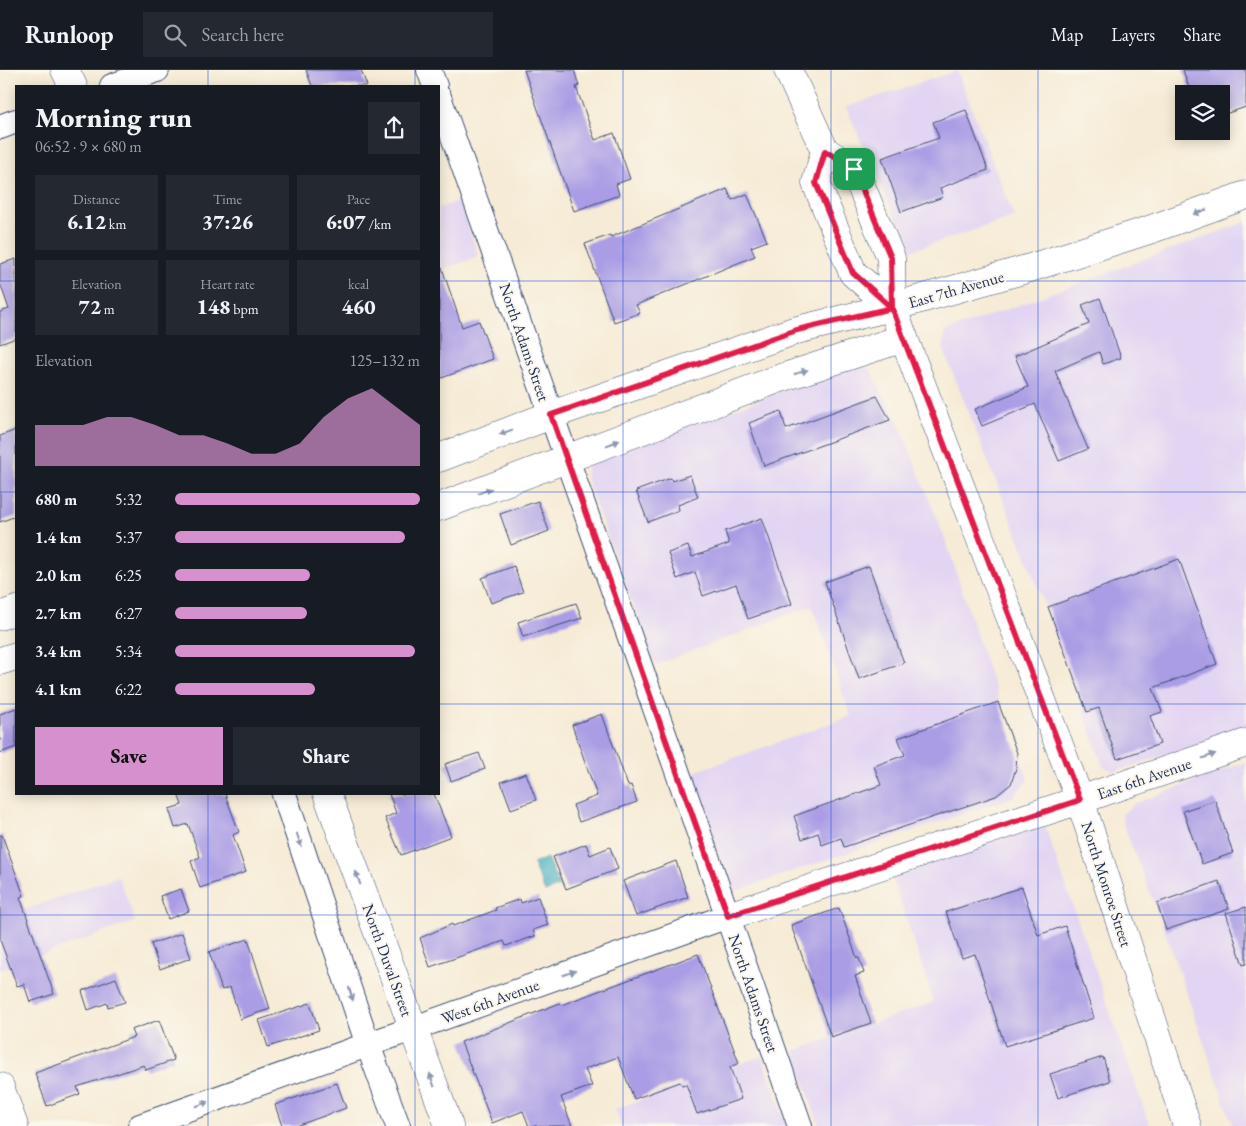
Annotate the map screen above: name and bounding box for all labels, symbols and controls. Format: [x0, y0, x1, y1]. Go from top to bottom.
search box [143, 12, 493, 57]
text: Runloop [25, 19, 113, 50]
icon: search [161, 21, 189, 49]
text: Search here [201, 22, 284, 47]
text: Map [1051, 23, 1083, 46]
text: Layers [1111, 23, 1155, 46]
text: Share [1183, 23, 1221, 46]
map controls [1175, 85, 1230, 140]
button: layers [1175, 85, 1230, 140]
text: Morning run [35, 99, 192, 135]
button: share [368, 102, 420, 154]
text: 06:52 · 9 × 680 m [35, 136, 142, 157]
pin [833, 148, 875, 190]
icon: arrive [840, 155, 868, 183]
text: Distance [73, 190, 120, 208]
text: Time [213, 190, 242, 208]
text: Pace [347, 190, 370, 208]
text: 6.12 [67, 208, 106, 235]
text: 37:26 [202, 208, 253, 235]
text: 6:07 [326, 208, 366, 235]
one-way arrow [1192, 208, 1207, 216]
text: km [106, 215, 126, 233]
text: /km [366, 215, 391, 233]
street label: East 7th Avenue [906, 266, 1006, 313]
text: Elevation [71, 275, 122, 293]
text: Heart rate [200, 275, 255, 293]
text: kcal [348, 275, 369, 293]
street label: North Adams Street [494, 280, 555, 404]
text: 72 [78, 293, 101, 320]
text: 148 [196, 293, 230, 320]
text: 460 [341, 293, 376, 320]
text: m [101, 300, 115, 318]
text: bpm [230, 300, 259, 318]
text: Elevation [35, 350, 93, 371]
text: 125–132 m [349, 350, 420, 371]
one-way arrow [793, 368, 808, 375]
one-way arrow [498, 429, 513, 436]
one-way arrow [606, 439, 621, 447]
one-way arrow [477, 487, 492, 494]
text: 680 m [35, 489, 77, 510]
text: 5:32 [115, 489, 142, 510]
text: 1.4 km [35, 527, 81, 548]
text: 5:37 [115, 527, 142, 548]
text: 2.0 km [35, 565, 81, 586]
text: 6:25 [115, 565, 142, 586]
text: 2.7 km [35, 603, 81, 624]
text: 6:27 [115, 603, 142, 624]
text: 3.4 km [35, 641, 81, 662]
text: 5:34 [115, 641, 142, 662]
text: 4.1 km [35, 679, 81, 700]
text: 6:22 [115, 679, 142, 700]
button: Save [35, 727, 223, 785]
button: Share [233, 727, 420, 785]
one-way arrow [1201, 751, 1216, 759]
street label: East 6th Avenue [1094, 753, 1194, 804]
street label: North Monroe Street [1076, 819, 1137, 950]
one-way arrow [295, 833, 303, 848]
one-way arrow [354, 871, 361, 886]
street label: North Duval Street [357, 901, 418, 1019]
street label: North Adams Street [723, 931, 784, 1055]
one-way arrow [562, 969, 577, 976]
street label: West 6th Avenue [438, 974, 542, 1029]
one-way arrow [347, 987, 355, 1002]
one-way arrow [428, 1072, 436, 1087]
one-way arrow [195, 1100, 210, 1108]

